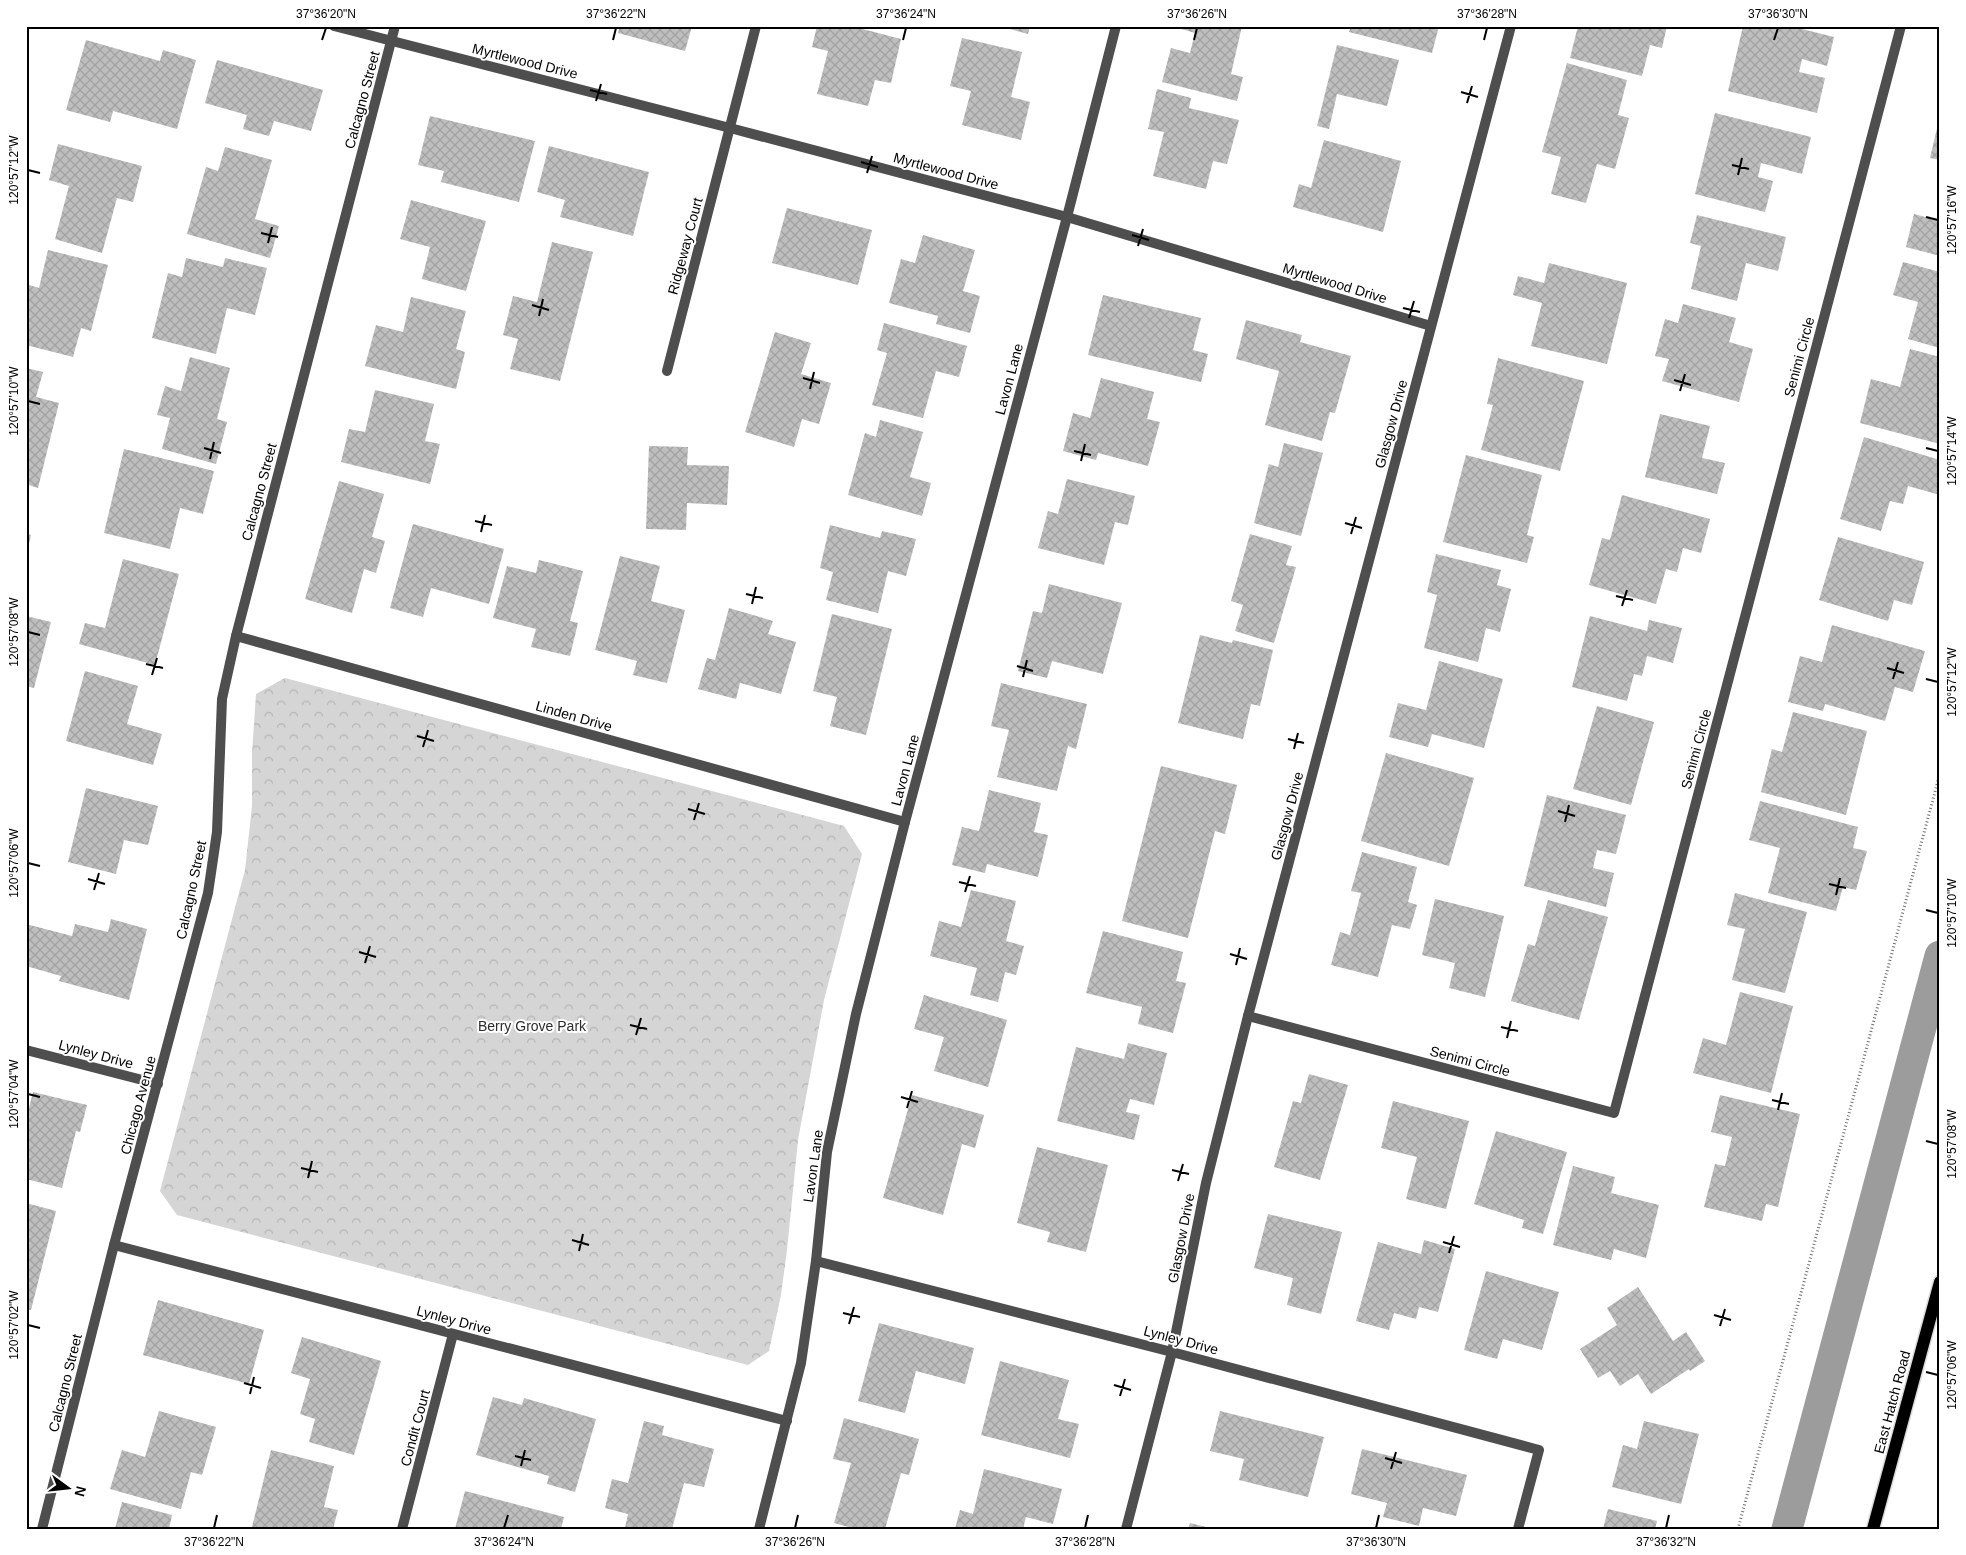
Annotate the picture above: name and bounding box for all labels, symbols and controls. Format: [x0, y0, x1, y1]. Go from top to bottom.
text: 37°36'20"N [296, 7, 356, 21]
text: 37°36'22"N [586, 7, 646, 21]
text: 37°36'24"N [876, 7, 936, 21]
text: 37°36'26"N [1167, 7, 1227, 21]
text: 37°36'28"N [1457, 7, 1517, 21]
text: 37°36'30"N [1748, 7, 1808, 21]
street label: Myrtlewood Drive [471, 40, 580, 82]
street label: Calcagno Street [341, 49, 383, 151]
text: 120°57'12"W [7, 135, 21, 205]
street label: Myrtlewood Drive [892, 149, 1001, 193]
text: 120°57'16"W [1945, 185, 1959, 255]
street label: Ridgeway Court [664, 196, 706, 296]
street label: Myrtlewood Drive [1281, 260, 1389, 307]
street label: Senimi Circle [1781, 315, 1817, 399]
street label: Lavon Lane [992, 341, 1026, 416]
text: 120°57'10"W [7, 366, 21, 436]
street label: Glasgow Drive [1371, 378, 1411, 470]
text: 120°57'14"W [1945, 416, 1959, 486]
street label: Calcagno Street [238, 441, 280, 543]
text: 120°57'08"W [7, 597, 21, 667]
text: 120°57'12"W [1945, 647, 1959, 717]
street label: Linden Drive [534, 697, 614, 735]
street label: Senimi Circle [1678, 707, 1714, 791]
street label: Lavon Lane [888, 732, 922, 807]
street label: Glasgow Drive [1267, 770, 1307, 862]
text: 120°57'06"W [7, 828, 21, 898]
street label: Calcagno Street [173, 839, 209, 941]
text: 120°57'10"W [1945, 878, 1959, 948]
park label: Berry Grove Park [478, 1018, 587, 1034]
street label: Lynley Drive [57, 1036, 135, 1072]
street label: Senimi Circle [1428, 1043, 1512, 1079]
street label: Chicago Avenue [117, 1054, 159, 1156]
text: 120°57'04"W [7, 1059, 21, 1129]
text: 120°57'08"W [1945, 1109, 1959, 1179]
street label: Lavon Lane [800, 1128, 826, 1203]
street label: Glasgow Drive [1164, 1192, 1198, 1284]
text: 120°57'02"W [7, 1290, 21, 1360]
street label: Lynley Drive [415, 1302, 493, 1338]
street label: Lynley Drive [1142, 1322, 1220, 1358]
street label: Calcagno Street [45, 1332, 85, 1434]
text: 120°57'06"W [1945, 1340, 1959, 1410]
street label: East Hatch Road [1871, 1349, 1913, 1455]
street label: Condit Court [397, 1388, 433, 1468]
north arrow [42, 1462, 92, 1512]
text: N [72, 1484, 90, 1498]
text: 37°36'22"N [184, 1535, 244, 1549]
text: 37°36'24"N [474, 1535, 534, 1549]
text: 37°36'26"N [765, 1535, 825, 1549]
text: 37°36'28"N [1055, 1535, 1115, 1549]
text: 37°36'30"N [1346, 1535, 1406, 1549]
text: 37°36'32"N [1636, 1535, 1696, 1549]

